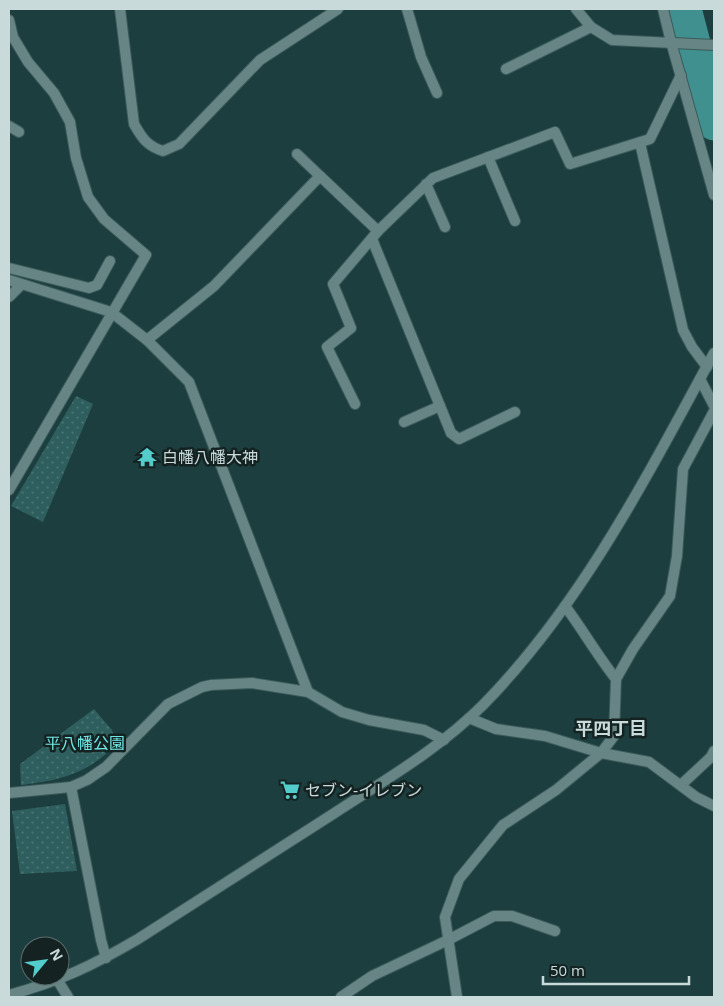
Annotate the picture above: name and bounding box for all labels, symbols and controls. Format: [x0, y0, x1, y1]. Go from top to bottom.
temple icon: 白幡八幡大神 [136, 446, 158, 468]
place label: 白幡八幡大神 [162, 446, 258, 468]
district label: 平四丁目 [575, 716, 647, 740]
park label: 平八幡公園 [45, 732, 125, 754]
supermarket icon: セブン-イレブン [279, 779, 301, 801]
place label: セブン-イレブン [305, 779, 422, 801]
north arrow [20, 936, 70, 986]
text: N [46, 945, 68, 964]
scale bar [543, 954, 689, 986]
text: 50 m [550, 960, 585, 980]

